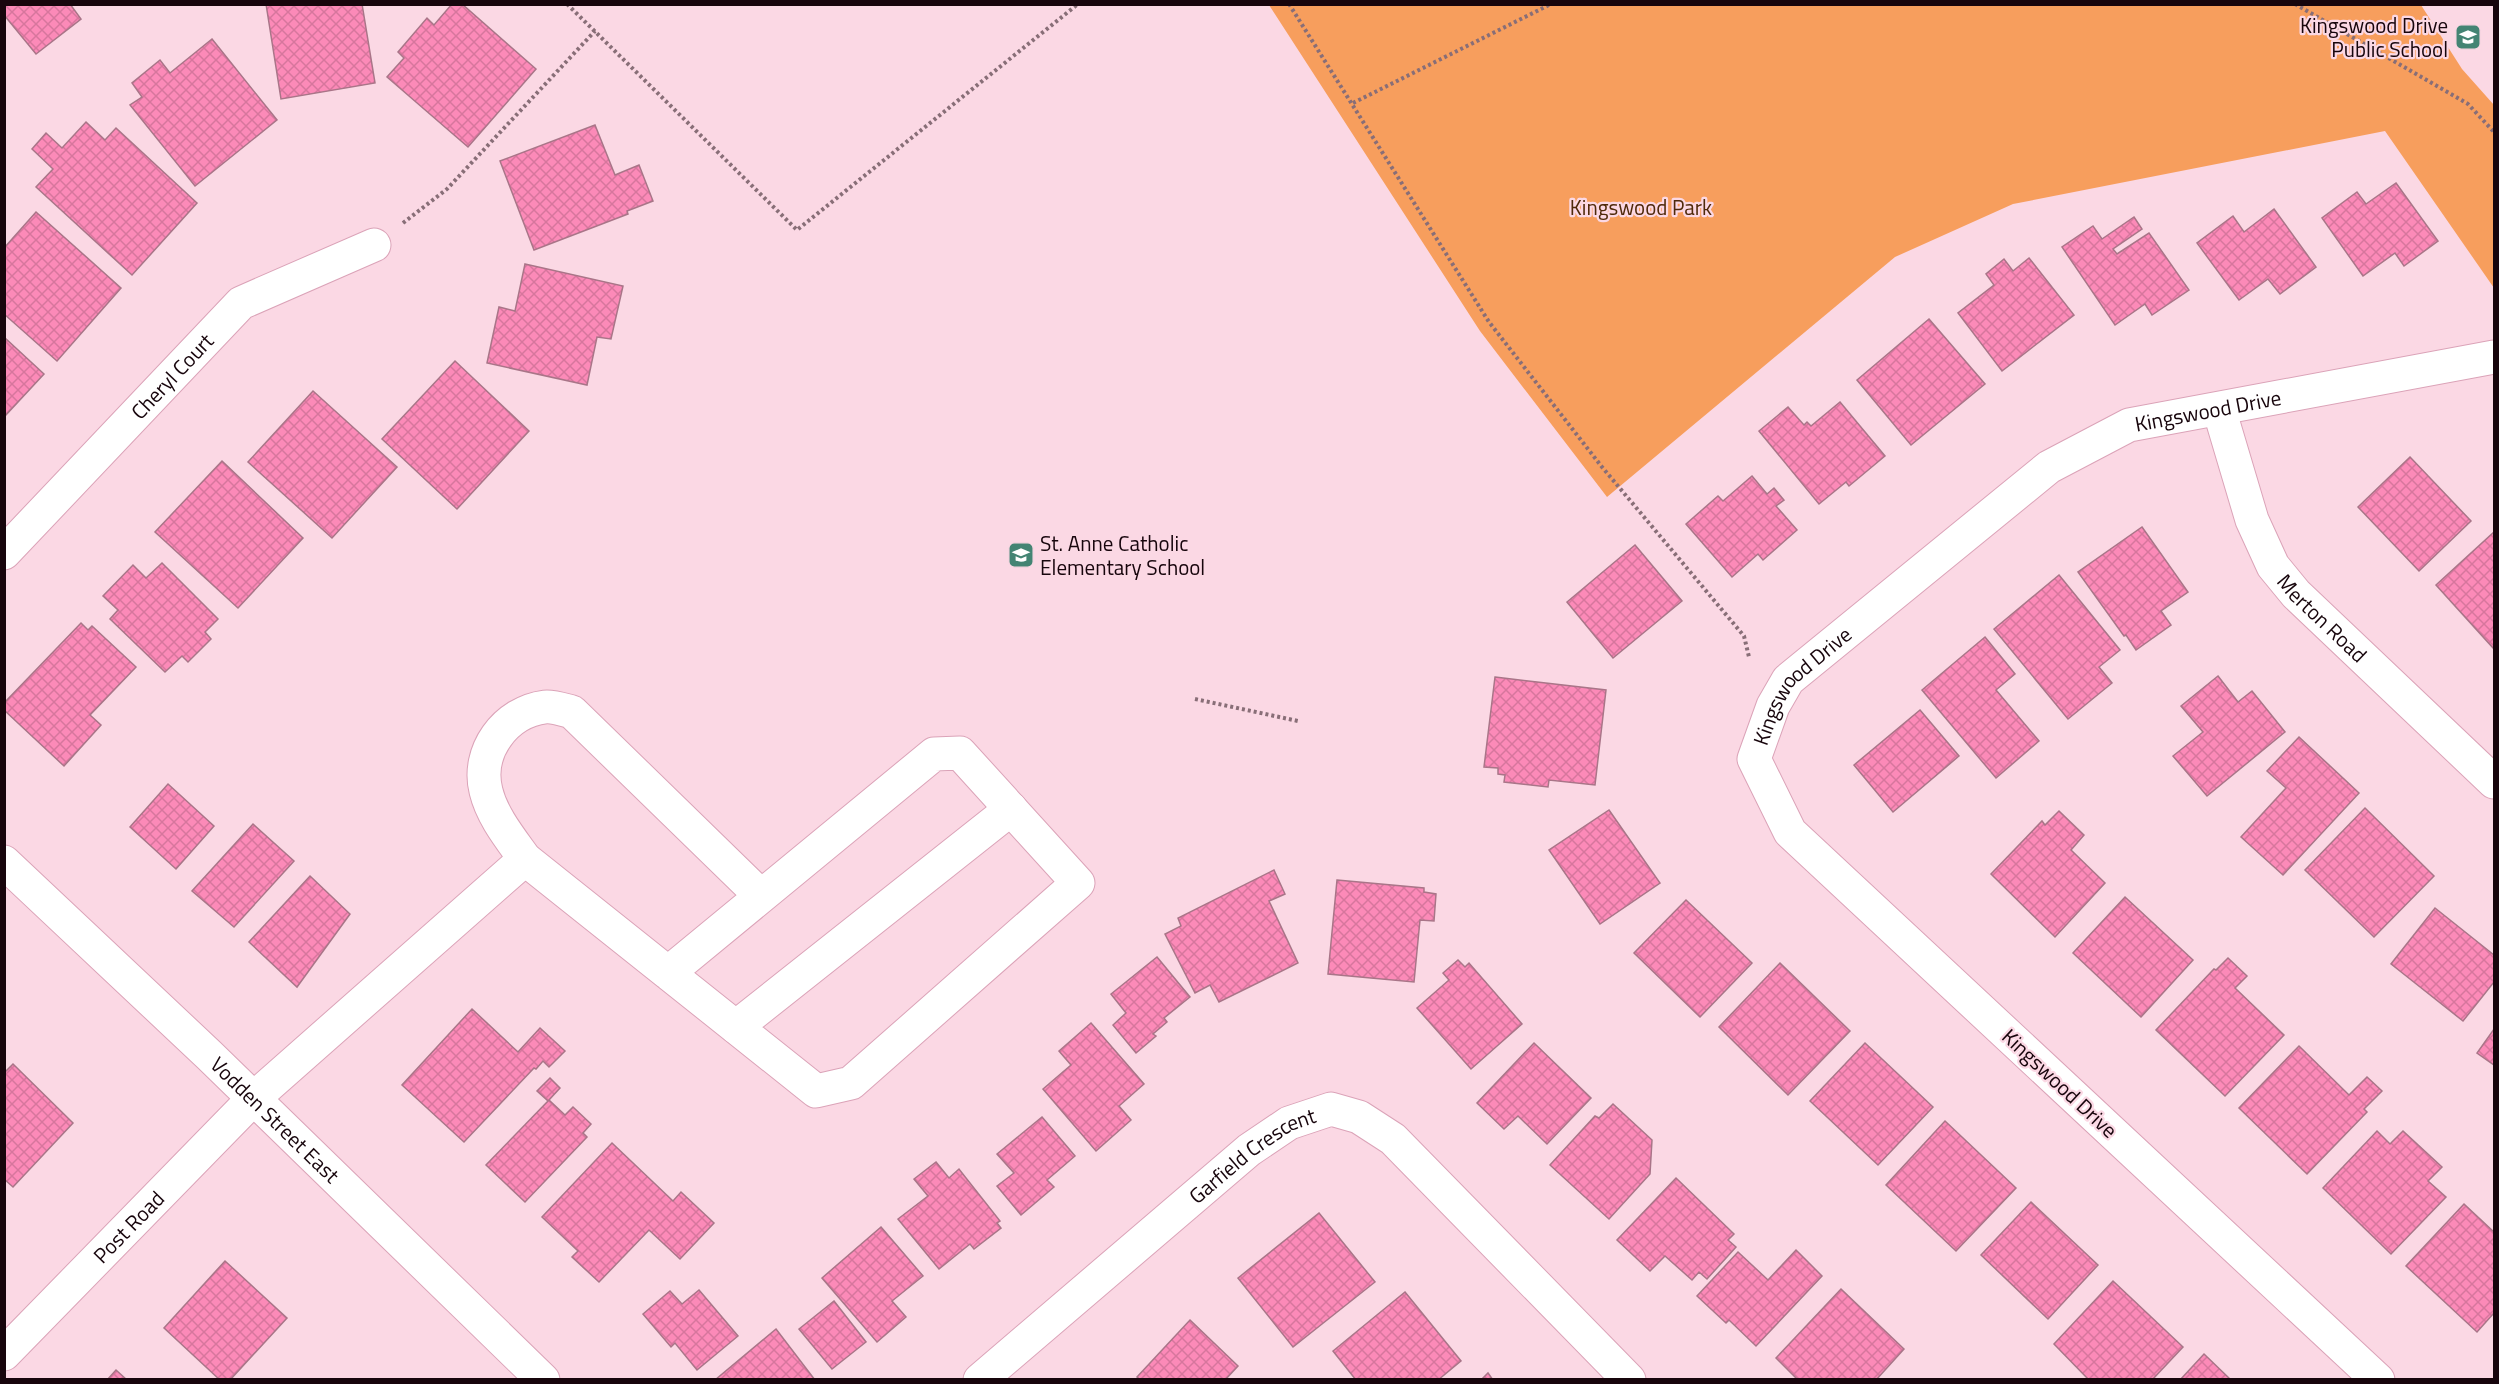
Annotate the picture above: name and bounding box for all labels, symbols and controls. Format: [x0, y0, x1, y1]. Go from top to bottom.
place label: Kingswood Drive Public School [2300, 9, 2448, 65]
school or university icon: Kingswood Drive Public School [2453, 22, 2483, 52]
park label: Kingswood Park [1570, 191, 1712, 223]
street label: Cheryl Court [123, 325, 221, 426]
street label: Kingswood Drive [2132, 381, 2284, 440]
place label: St. Anne Catholic Elementary School [1040, 527, 1205, 583]
school or university icon: St. Anne Catholic Elementary School [1006, 540, 1036, 570]
street label: Merton Road [2270, 567, 2374, 670]
street label: Kingswood Drive [1744, 619, 1858, 750]
street label: Kingswood Drive [1995, 1021, 2125, 1145]
street label: Vodden Street East [203, 1049, 348, 1190]
street label: Garfield Crescent [1181, 1099, 1320, 1211]
street label: Post Road [85, 1183, 172, 1270]

